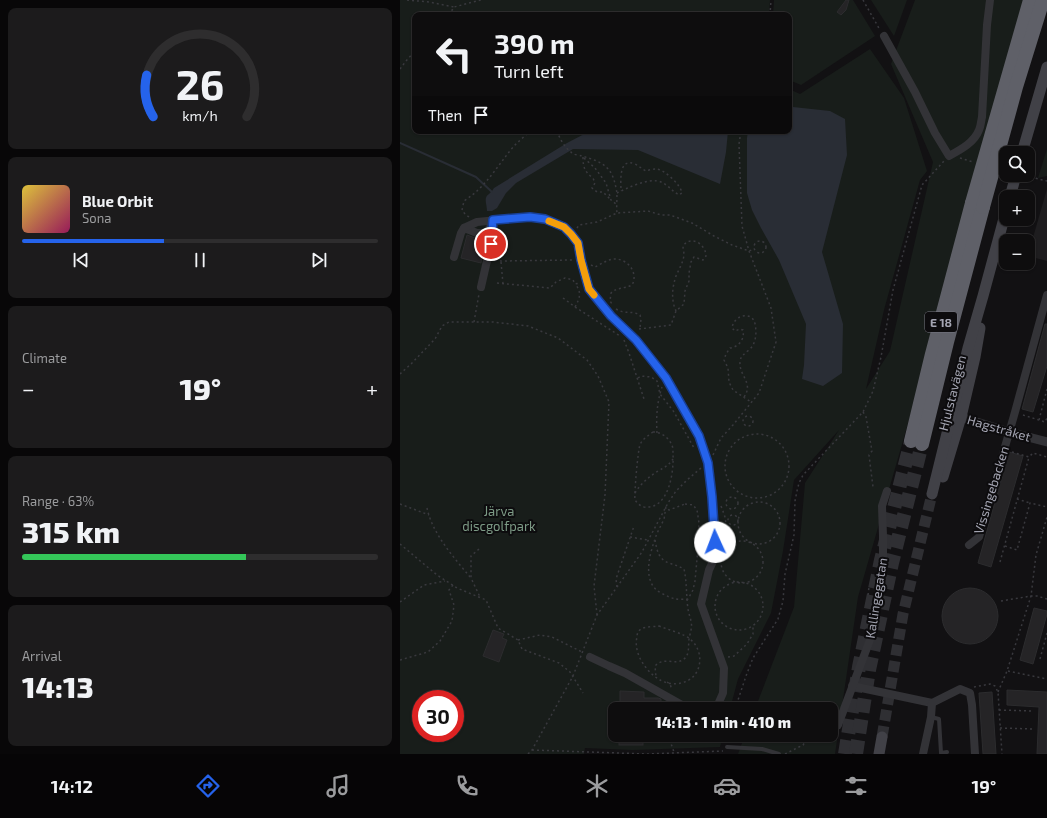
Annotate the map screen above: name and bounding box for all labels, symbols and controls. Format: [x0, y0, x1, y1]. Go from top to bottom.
text: 390 m [494, 26, 575, 60]
icon: left [428, 28, 480, 80]
text: 26 [176, 57, 224, 107]
text: Turn left [494, 60, 564, 82]
icon: arrive [470, 104, 492, 126]
text: km/h [182, 106, 218, 123]
text: Then [428, 106, 462, 124]
map controls [999, 146, 1035, 270]
button: search [999, 146, 1035, 182]
button: + [999, 190, 1035, 226]
text: Blue Orbit [82, 192, 153, 210]
text: Sona [82, 210, 111, 226]
pin [474, 227, 508, 261]
icon: arrive [480, 233, 502, 255]
button: − [999, 234, 1035, 270]
icon: previous [70, 249, 92, 271]
icon: pause [189, 249, 211, 271]
icon: next [308, 249, 330, 271]
road number: E 18 [925, 312, 957, 332]
text: Climate [22, 350, 67, 366]
street label: Hjulstavägen [935, 353, 969, 433]
text: 19° [180, 370, 221, 406]
text: − [22, 375, 35, 401]
text: + [366, 375, 378, 401]
street label: Hagstråket [965, 411, 1033, 445]
street label: Vissingebacken [970, 444, 1012, 536]
text: Range · 63% [22, 493, 94, 509]
park label: Järva discgolfpark [462, 503, 536, 534]
text: 315 km [22, 513, 120, 549]
position arrow [694, 521, 736, 563]
street label: Kallingegatan [862, 557, 890, 639]
text: Arrival [22, 648, 62, 664]
text: 14:13 [22, 668, 94, 704]
speed limit sign: 30 [412, 690, 464, 742]
text: 14:13 · 1 min · 410 m [655, 713, 791, 731]
icon: directions [194, 772, 222, 800]
icon: music [324, 772, 352, 800]
icon: phone [453, 772, 481, 800]
icon: climate [583, 772, 611, 800]
icon: car [713, 772, 741, 800]
icon: filters [842, 772, 870, 800]
text: 14:12 [51, 775, 93, 797]
text: 19° [972, 775, 996, 797]

